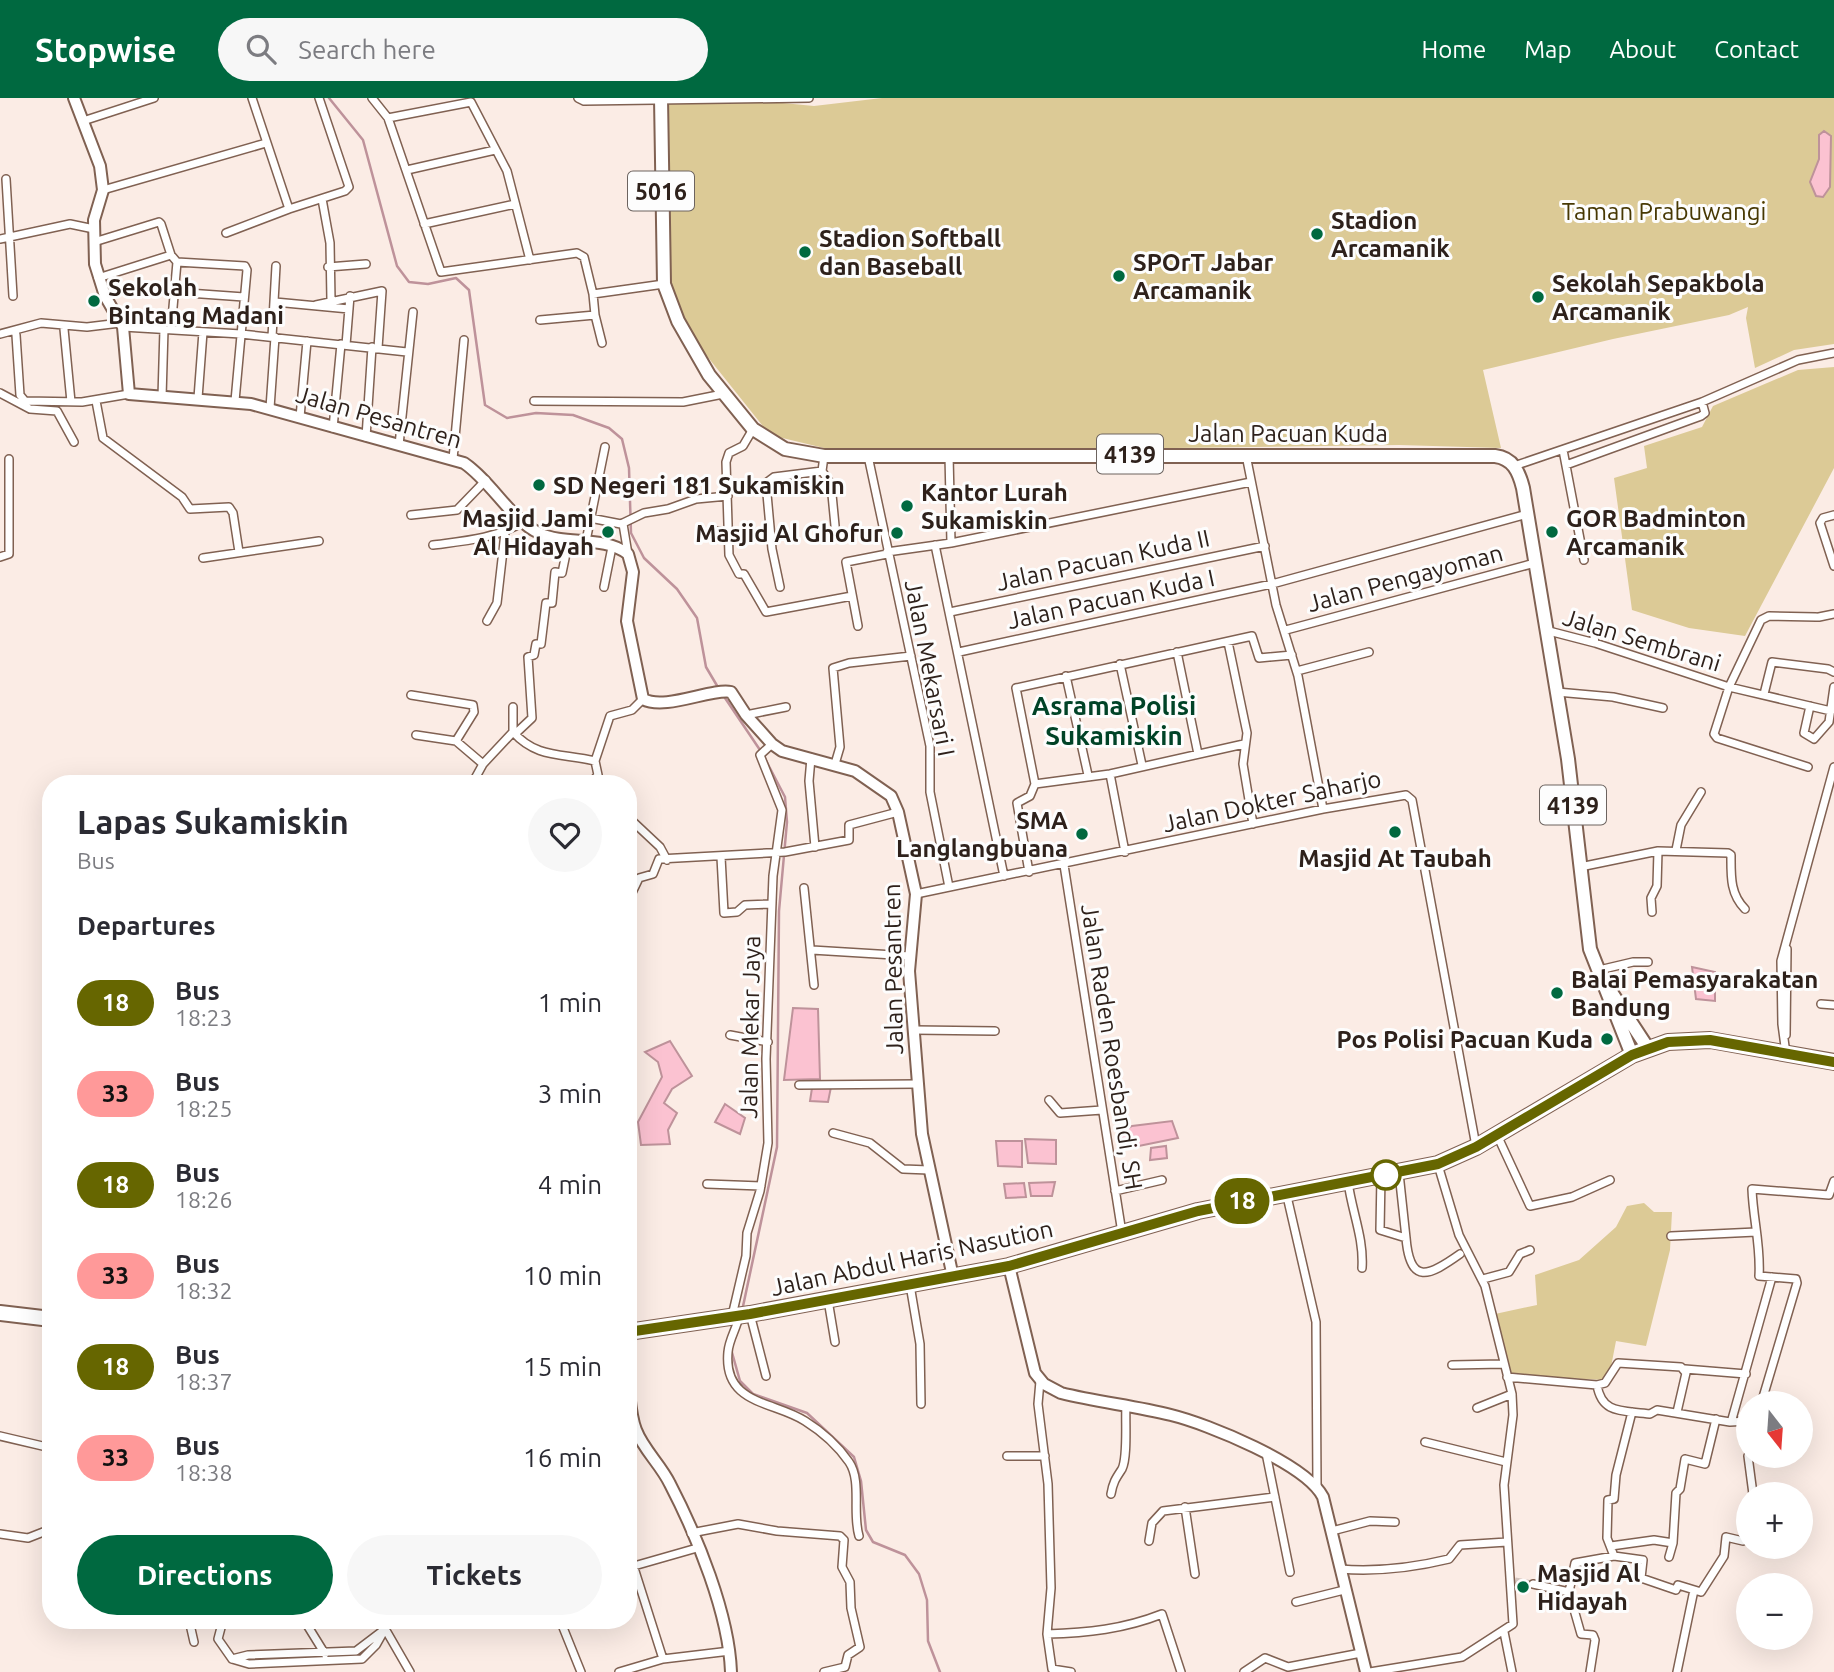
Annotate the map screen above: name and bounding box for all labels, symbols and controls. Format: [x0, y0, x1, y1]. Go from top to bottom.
search box [218, 18, 708, 81]
icon: search [242, 30, 280, 68]
text: Stopwise [35, 31, 176, 68]
text: Search here [298, 35, 436, 64]
text: Home [1421, 36, 1486, 63]
text: Map [1524, 36, 1571, 63]
text: About [1609, 36, 1676, 63]
text: Contact [1714, 36, 1799, 63]
road number: 5016 [628, 172, 694, 211]
park label: Taman Prabuwangi [1562, 198, 1766, 225]
place label: Stadion Arcamanik [1331, 207, 1450, 262]
place label: Stadion Softball dan Baseball [819, 225, 1001, 280]
marker: Stadion Arcamanik [1309, 226, 1325, 242]
marker: Stadion Softball dan Baseball [797, 244, 813, 260]
place label: SPOrT Jabar Arcamanik [1133, 249, 1274, 304]
marker: SPOrT Jabar Arcamanik [1111, 268, 1127, 284]
place label: Sekolah Sepakbola Arcamanik [1552, 270, 1765, 325]
place label: Sekolah Bintang Madani [108, 274, 284, 329]
marker: Sekolah Sepakbola Arcamanik [1530, 289, 1546, 305]
marker: Sekolah Bintang Madani [86, 293, 102, 309]
street label: Jalan Pesantren [293, 380, 465, 454]
street label: Jalan Pacuan Kuda [1188, 420, 1388, 447]
road number: 4139 [1097, 434, 1163, 474]
place label: SD Negeri 181 Sukamiskin [553, 472, 845, 499]
marker: SD Negeri 181 Sukamiskin [531, 477, 547, 493]
place label: Kantor Lurah Sukamiskin [921, 479, 1068, 534]
marker: Kantor Lurah Sukamiskin [899, 498, 915, 514]
place label: Masjid Jami Al Hidayah [462, 505, 594, 560]
place label: GOR Badminton Arcamanik [1566, 505, 1746, 560]
place label: Masjid Al Ghofur [695, 520, 883, 547]
marker: Masjid Jami Al Hidayah [600, 524, 616, 540]
street label: Jalan Pacuan Kuda II [994, 524, 1212, 596]
marker: GOR Badminton Arcamanik [1544, 524, 1560, 540]
marker: Masjid Al Ghofur [889, 525, 905, 541]
street label: Jalan Pengayoman [1304, 539, 1506, 617]
street label: Jalan Pacuan Kuda I [1005, 564, 1217, 634]
street label: Jalan Mekarsari I [900, 578, 960, 758]
street label: Jalan Sembrani [1560, 603, 1724, 677]
district label: Asrama Polisi Sukamiskin [1032, 691, 1196, 750]
street label: Jalan Dokter Saharjo [1160, 765, 1384, 837]
road number: 4139 [1540, 786, 1606, 824]
button: heart [528, 798, 602, 872]
text: Lapas Sukamiskin [77, 803, 349, 840]
place label: SMA Langlangbuana [896, 807, 1068, 862]
marker: Masjid At Taubah [1387, 824, 1403, 840]
marker: SMA Langlangbuana [1074, 826, 1090, 842]
place label: Masjid At Taubah [1298, 845, 1492, 872]
text: Bus [77, 848, 115, 873]
street label: Jalan Pesantren [878, 883, 908, 1055]
street label: Jalan Raden Roesbandi, SH [1076, 902, 1148, 1192]
text: Departures [77, 911, 215, 940]
street label: Jalan Mekar Jaya [735, 935, 765, 1119]
place label: Balai Pemasyarakatan Bandung [1571, 966, 1818, 1021]
text: Bus [175, 976, 220, 1005]
marker: Balai Pemasyarakatan Bandung [1549, 985, 1565, 1001]
text: 1 min [538, 988, 602, 1017]
text: 18 [102, 989, 129, 1016]
text: 18:23 [175, 1005, 233, 1030]
place label: Pos Polisi Pacuan Kuda [1337, 1026, 1593, 1053]
marker: Pos Polisi Pacuan Kuda [1599, 1031, 1615, 1047]
text: Bus [175, 1067, 220, 1096]
text: 3 min [538, 1079, 602, 1108]
text: 33 [102, 1080, 129, 1107]
text: 18:25 [175, 1096, 233, 1121]
text: Bus [175, 1158, 220, 1187]
unlabelled marker [1371, 1160, 1401, 1190]
text: 4 min [538, 1170, 602, 1199]
text: 18 [102, 1171, 129, 1198]
line badge: 18 [1210, 1178, 1274, 1224]
text: 18:26 [175, 1187, 233, 1212]
text: 18 [1228, 1187, 1256, 1214]
street label: Jalan Abdul Haris Nasution [768, 1215, 1056, 1301]
text: Bus [175, 1249, 220, 1278]
text: 10 min [523, 1261, 602, 1290]
text: 33 [102, 1262, 129, 1289]
text: 18:32 [175, 1278, 233, 1303]
text: Bus [175, 1340, 220, 1369]
text: 15 min [523, 1352, 602, 1381]
text: 18 [102, 1353, 129, 1380]
text: 18:37 [175, 1369, 233, 1394]
north arrow [1736, 1391, 1813, 1468]
map controls [1736, 1391, 1813, 1650]
text: Bus [175, 1431, 220, 1460]
text: 16 min [523, 1443, 602, 1472]
text: 33 [102, 1444, 129, 1471]
text: 18:38 [175, 1460, 233, 1485]
button: + [1736, 1482, 1813, 1559]
button: Directions [77, 1535, 333, 1615]
button: Tickets [347, 1535, 602, 1615]
place label: Masjid Al Hidayah [1537, 1560, 1640, 1615]
button: − [1736, 1573, 1813, 1650]
marker: Masjid Al Hidayah [1515, 1579, 1531, 1595]

